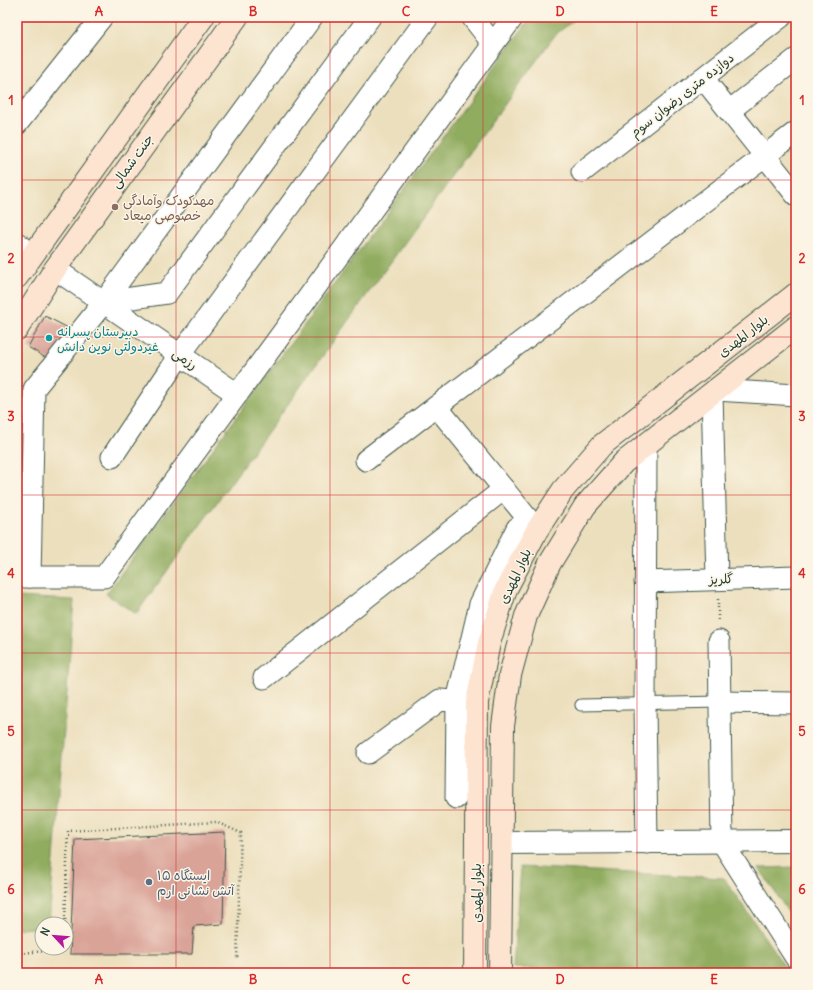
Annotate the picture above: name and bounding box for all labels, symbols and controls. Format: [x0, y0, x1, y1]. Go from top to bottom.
text: A [95, 3, 104, 20]
text: B [249, 3, 258, 20]
text: C [402, 3, 411, 20]
text: D [555, 3, 565, 20]
text: E [710, 3, 718, 20]
street label: دوازده متری رضوان سوم [627, 49, 739, 143]
text: 1 [8, 92, 14, 109]
text: 1 [799, 92, 805, 109]
street label: جنت شمالی [107, 131, 158, 192]
place label: مهدکودک وآمادگی خصوصی میعاد [123, 192, 214, 225]
marker: مهدکودک وآمادگی خصوصی میعاد [110, 202, 120, 212]
text: 2 [7, 250, 15, 267]
text: 2 [798, 250, 806, 267]
street label: بلوار المهدی [714, 311, 772, 361]
place label: دبیرستان پسرانه غیردولتی نوین دانش [57, 323, 159, 356]
marker: دبیرستان پسرانه غیردولتی نوین دانش [44, 333, 54, 343]
street label: رزمی [169, 344, 201, 374]
text: 3 [7, 408, 15, 425]
text: 3 [798, 408, 806, 425]
street label: بلوار المهدی [495, 546, 535, 606]
text: 4 [7, 565, 15, 582]
text: 4 [798, 565, 806, 582]
street label: گلریز [707, 570, 734, 588]
text: 5 [7, 723, 15, 740]
text: 5 [798, 723, 806, 740]
street label: بلوار المهدی [468, 863, 485, 923]
place label: ایستگاه ۱۵ آتش نشانی ارم [157, 867, 235, 901]
marker: ایستگاه ۱۵ آتش نشانی ارم [144, 877, 154, 887]
text: 6 [7, 881, 15, 898]
text: 6 [798, 881, 806, 898]
north arrow [34, 916, 74, 956]
text: N [37, 925, 53, 938]
text: A [95, 971, 104, 988]
text: B [249, 971, 258, 988]
text: C [402, 971, 411, 988]
text: D [555, 971, 565, 988]
text: E [710, 971, 718, 988]

